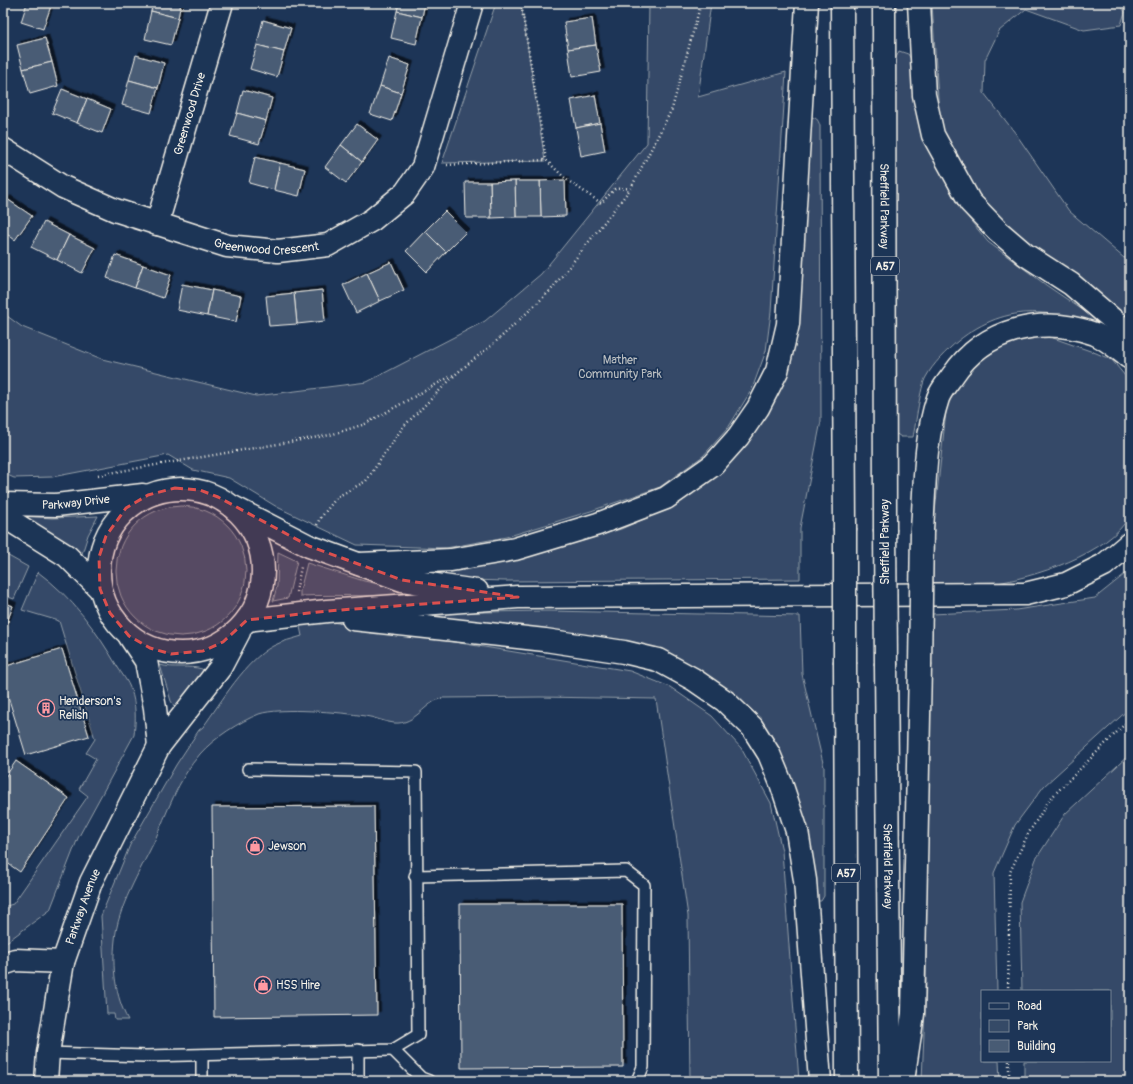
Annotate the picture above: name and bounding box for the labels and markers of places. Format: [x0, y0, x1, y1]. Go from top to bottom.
place label: Henderson's Relish [59, 694, 122, 723]
building icon: Henderson's Relish [36, 698, 56, 718]
shop icon: Jewson [245, 836, 265, 856]
place label: Jewson [268, 839, 306, 854]
shop icon: HSS Hire [253, 975, 273, 995]
place label: HSS Hire [276, 978, 320, 993]

